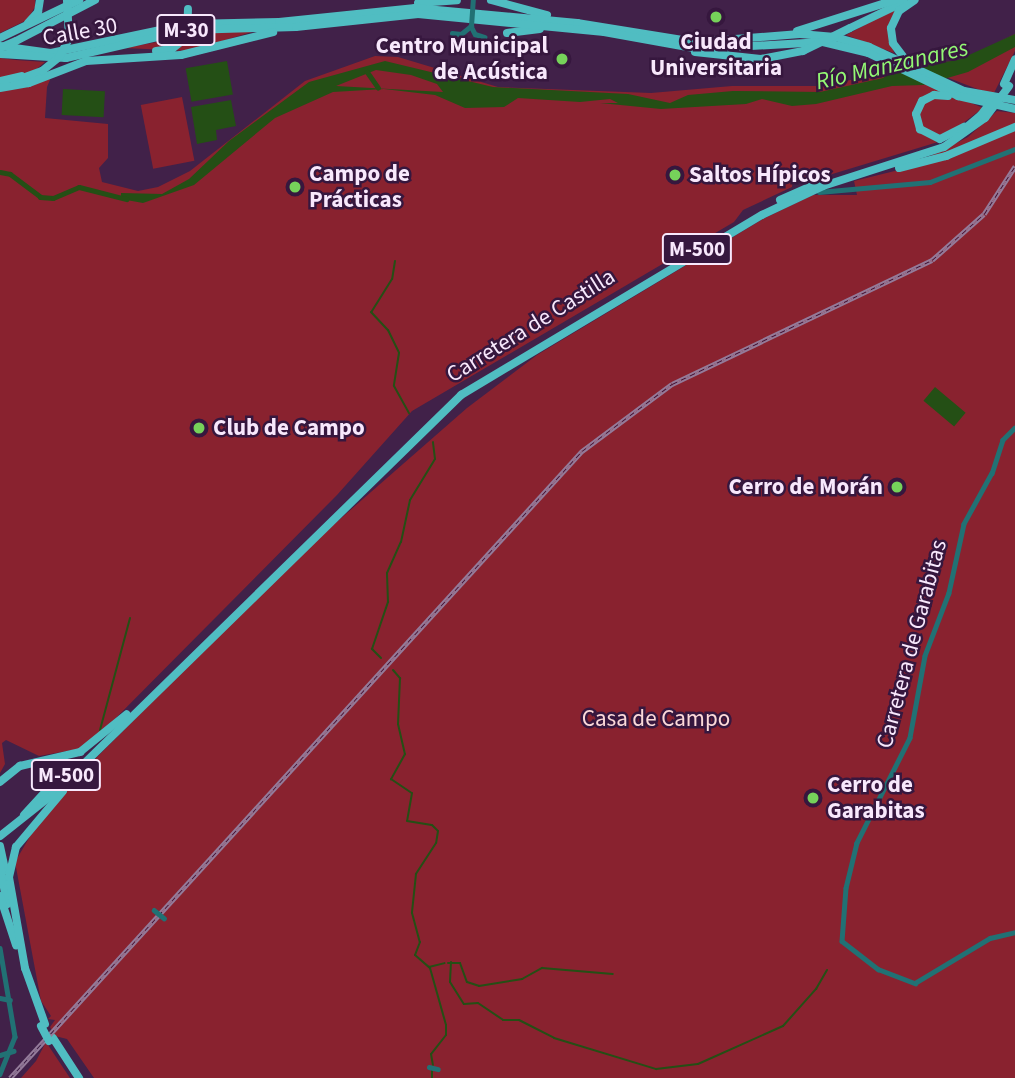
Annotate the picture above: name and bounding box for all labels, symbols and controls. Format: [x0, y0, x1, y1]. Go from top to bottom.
marker: Ciudad Universitaria [708, 9, 724, 25]
street label: Calle 30 [41, 12, 119, 52]
road number: M-30 [156, 12, 216, 48]
place label: Ciudad Universitaria [650, 28, 782, 82]
place label: Centro Municipal de Acústica [376, 32, 548, 86]
water label: Río Manzanares [813, 33, 971, 97]
marker: Centro Municipal de Acústica [554, 51, 570, 67]
place label: Campo de Prácticas [309, 160, 410, 214]
place label: Saltos Hípicos [689, 161, 831, 189]
marker: Saltos Hípicos [667, 167, 683, 183]
marker: Campo de Prácticas [287, 179, 303, 195]
road number: M-500 [660, 232, 734, 266]
street label: Carretera de Castilla [442, 263, 620, 389]
place label: Club de Campo [213, 414, 365, 442]
marker: Club de Campo [191, 420, 207, 436]
place label: Cerro de Morán [728, 473, 883, 501]
marker: Cerro de Morán [889, 479, 905, 495]
street label: Carretera de Garabitas [871, 537, 953, 751]
park label: Casa de Campo [582, 705, 730, 733]
road number: M-500 [29, 758, 103, 792]
place label: Cerro de Garabitas [827, 771, 925, 825]
marker: Cerro de Garabitas [805, 790, 821, 806]

